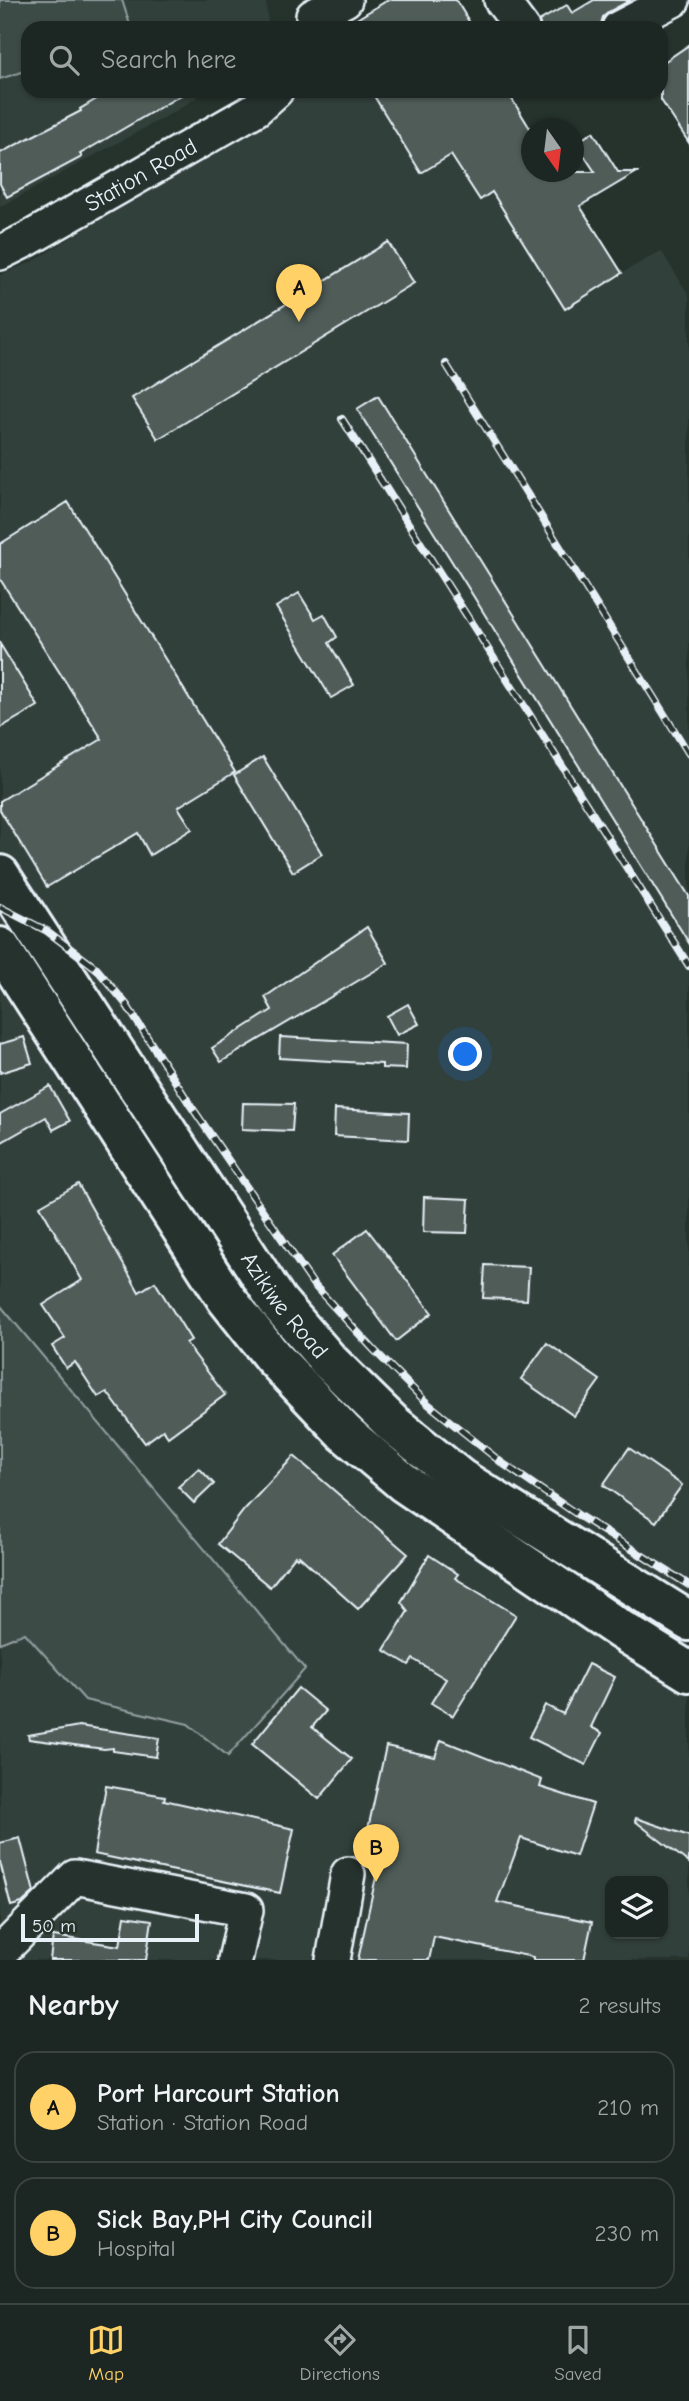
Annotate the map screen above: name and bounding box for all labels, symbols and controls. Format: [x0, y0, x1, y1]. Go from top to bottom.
search box [21, 21, 668, 98]
icon: search [45, 41, 83, 79]
text: Search here [101, 45, 236, 75]
north arrow [521, 119, 584, 182]
street label: Station Road [80, 132, 201, 217]
pin: A [276, 264, 322, 322]
your location [448, 1037, 482, 1071]
street label: Azikiwe Road [236, 1247, 334, 1364]
pin: B [353, 1824, 399, 1882]
map controls [605, 1876, 668, 1939]
button: layers [605, 1876, 668, 1939]
scale bar [21, 1911, 200, 1943]
text: 50 m [32, 1915, 76, 1937]
text: Nearby [28, 1988, 119, 2023]
text: 2 results [579, 1992, 661, 2019]
text: Port Harcourt Station [97, 2079, 340, 2109]
text: A [47, 2094, 59, 2121]
text: 210 m [597, 2094, 659, 2121]
text: Station · Station Road [97, 2109, 308, 2136]
text: Sick Bay,PH City Council [97, 2205, 373, 2235]
text: B [46, 2220, 60, 2247]
text: 230 m [595, 2220, 659, 2247]
text: Hospital [97, 2235, 175, 2262]
tab: Map [87, 2321, 125, 2385]
tab: Directions [300, 2321, 380, 2385]
tab: Saved [554, 2321, 602, 2385]

